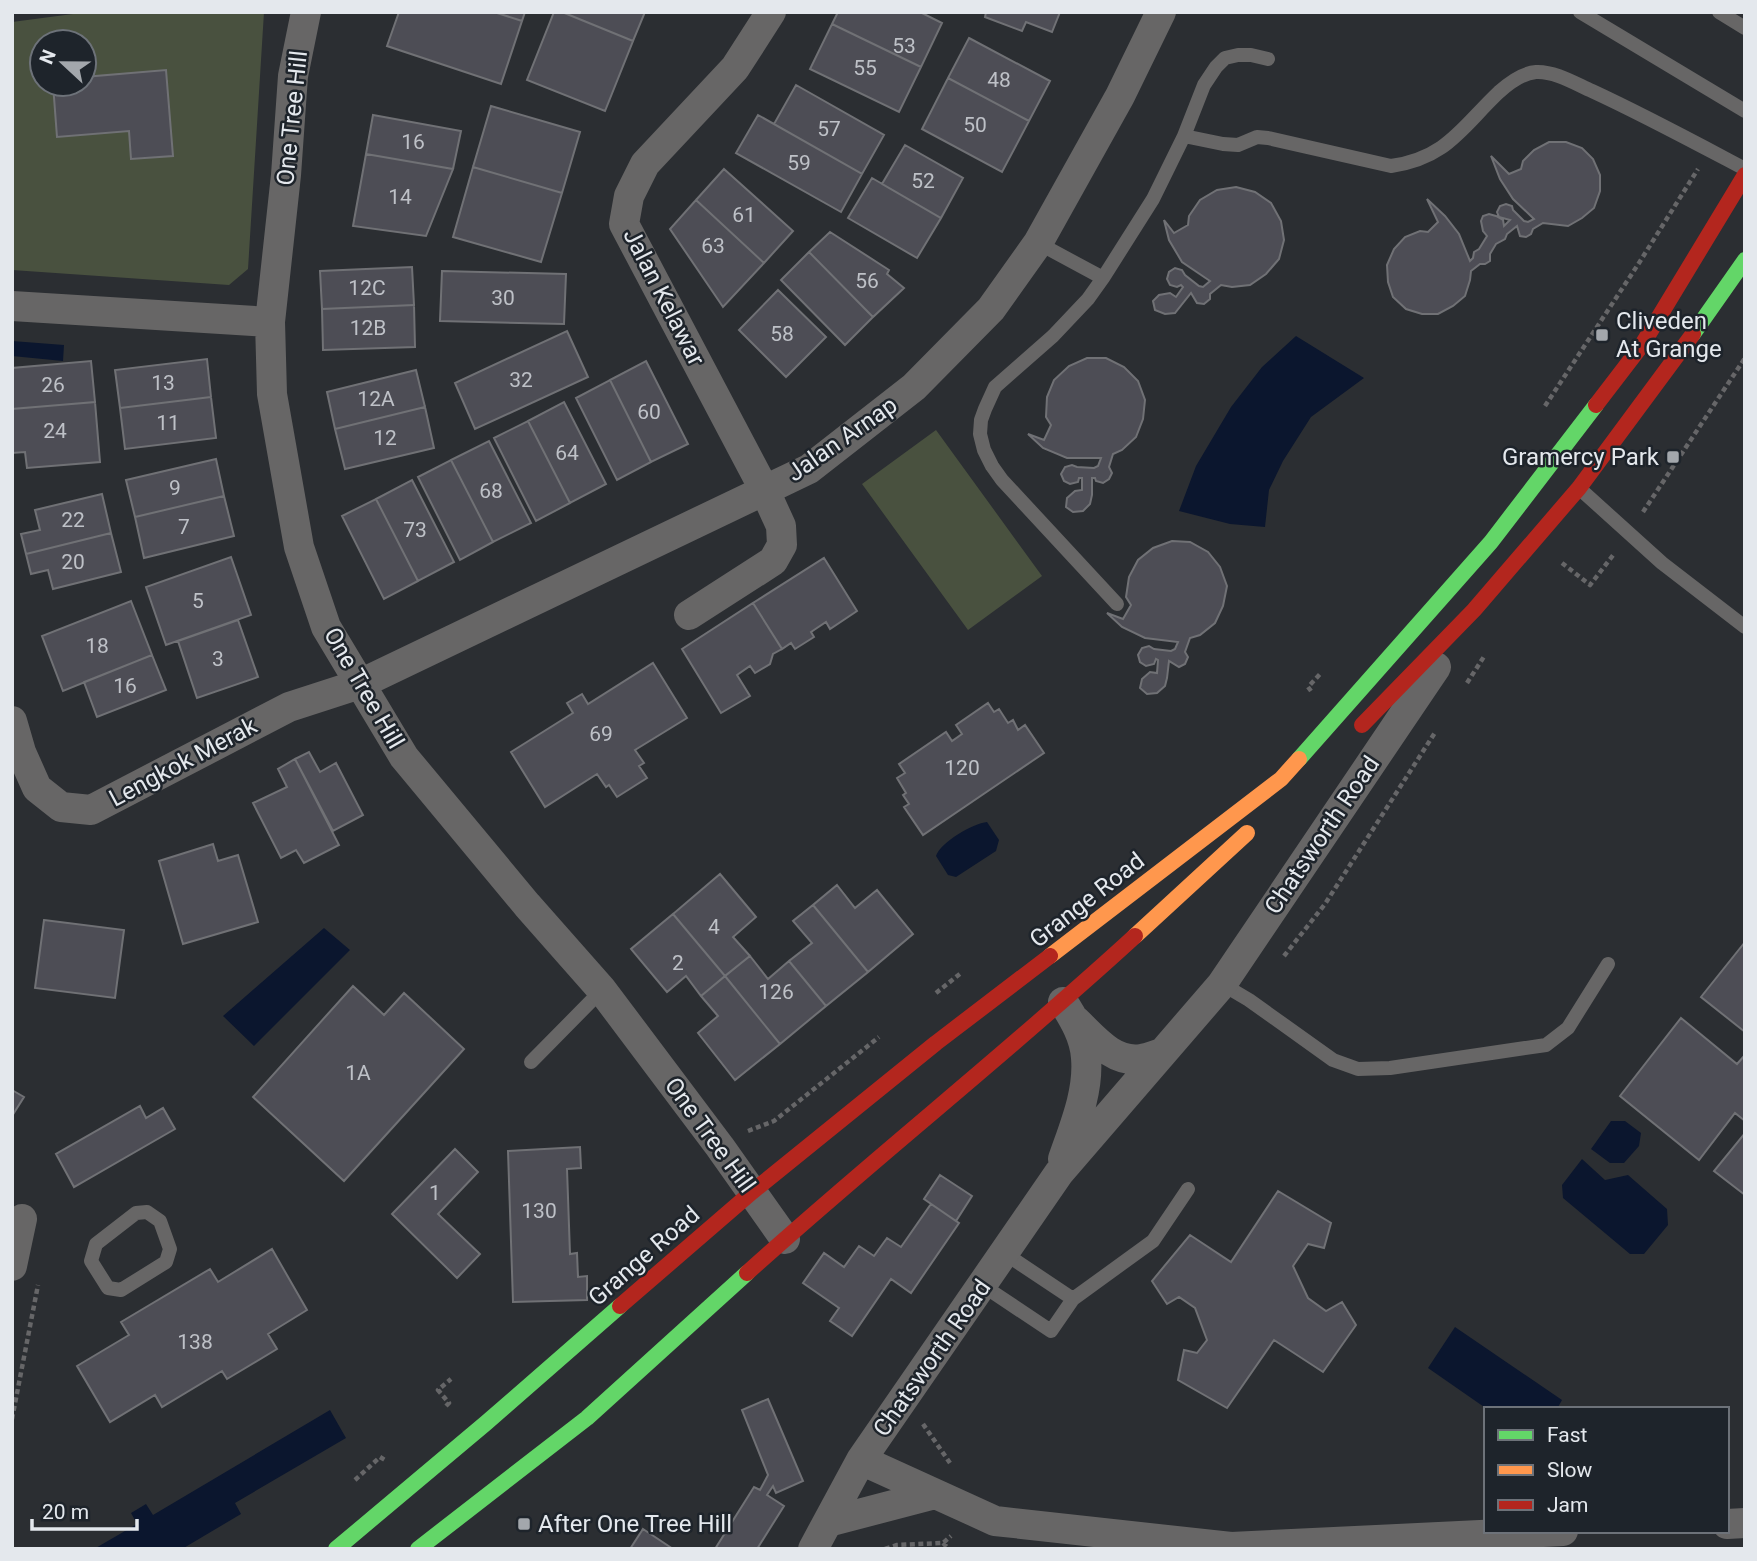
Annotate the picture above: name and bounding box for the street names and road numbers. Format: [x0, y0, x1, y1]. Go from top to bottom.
street label: One Tree Hill [271, 49, 313, 187]
street label: Jalan Kelawar [617, 224, 711, 370]
street label: Jalan Arnap [782, 391, 902, 487]
street label: One Tree Hill [318, 622, 410, 754]
street label: Lengkok Merak [105, 711, 262, 813]
street label: Chatsworth Road [1259, 751, 1385, 919]
street label: Grange Road [1024, 847, 1150, 953]
street label: One Tree Hill [659, 1072, 761, 1198]
street label: Grange Road [583, 1200, 705, 1312]
street label: Chatsworth Road [868, 1274, 996, 1442]

